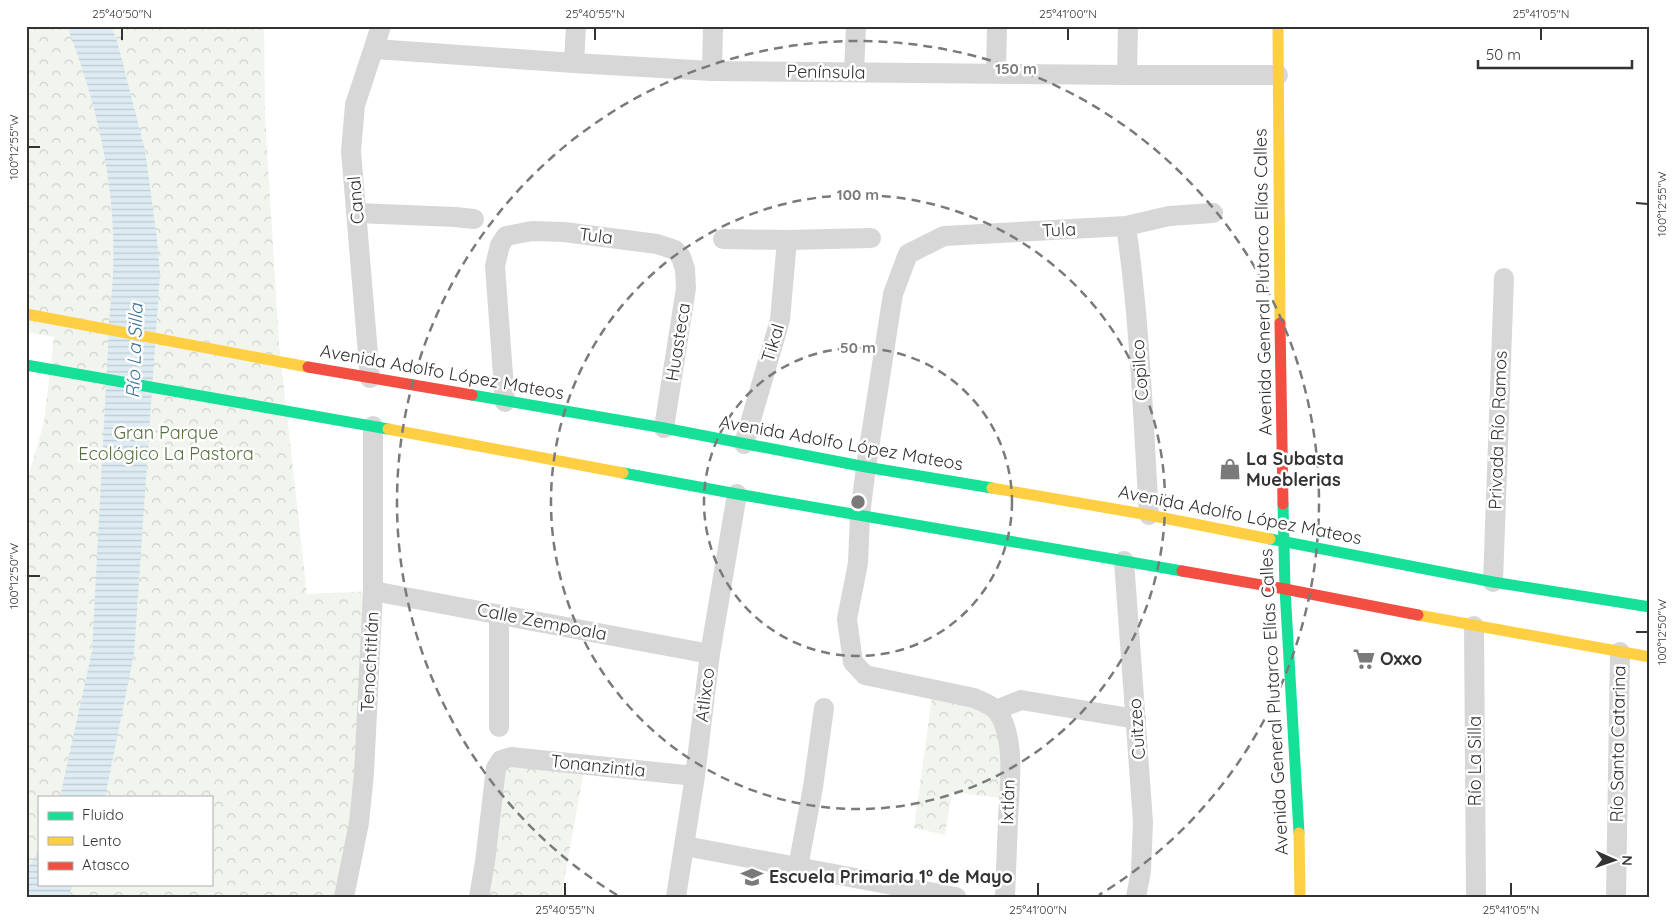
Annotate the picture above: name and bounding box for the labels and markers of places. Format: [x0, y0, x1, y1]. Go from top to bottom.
place label: La Subasta Mueblerias [1246, 447, 1344, 491]
shop icon: La Subasta Mueblerias [1217, 456, 1243, 482]
centre of rings [849, 493, 867, 511]
supermarket icon: Oxxo [1351, 646, 1377, 672]
place label: Oxxo [1380, 647, 1422, 670]
school or university icon: Escuela Primaria 1° de Mayo [739, 864, 765, 890]
place label: Escuela Primaria 1° de Mayo [769, 865, 1013, 888]

